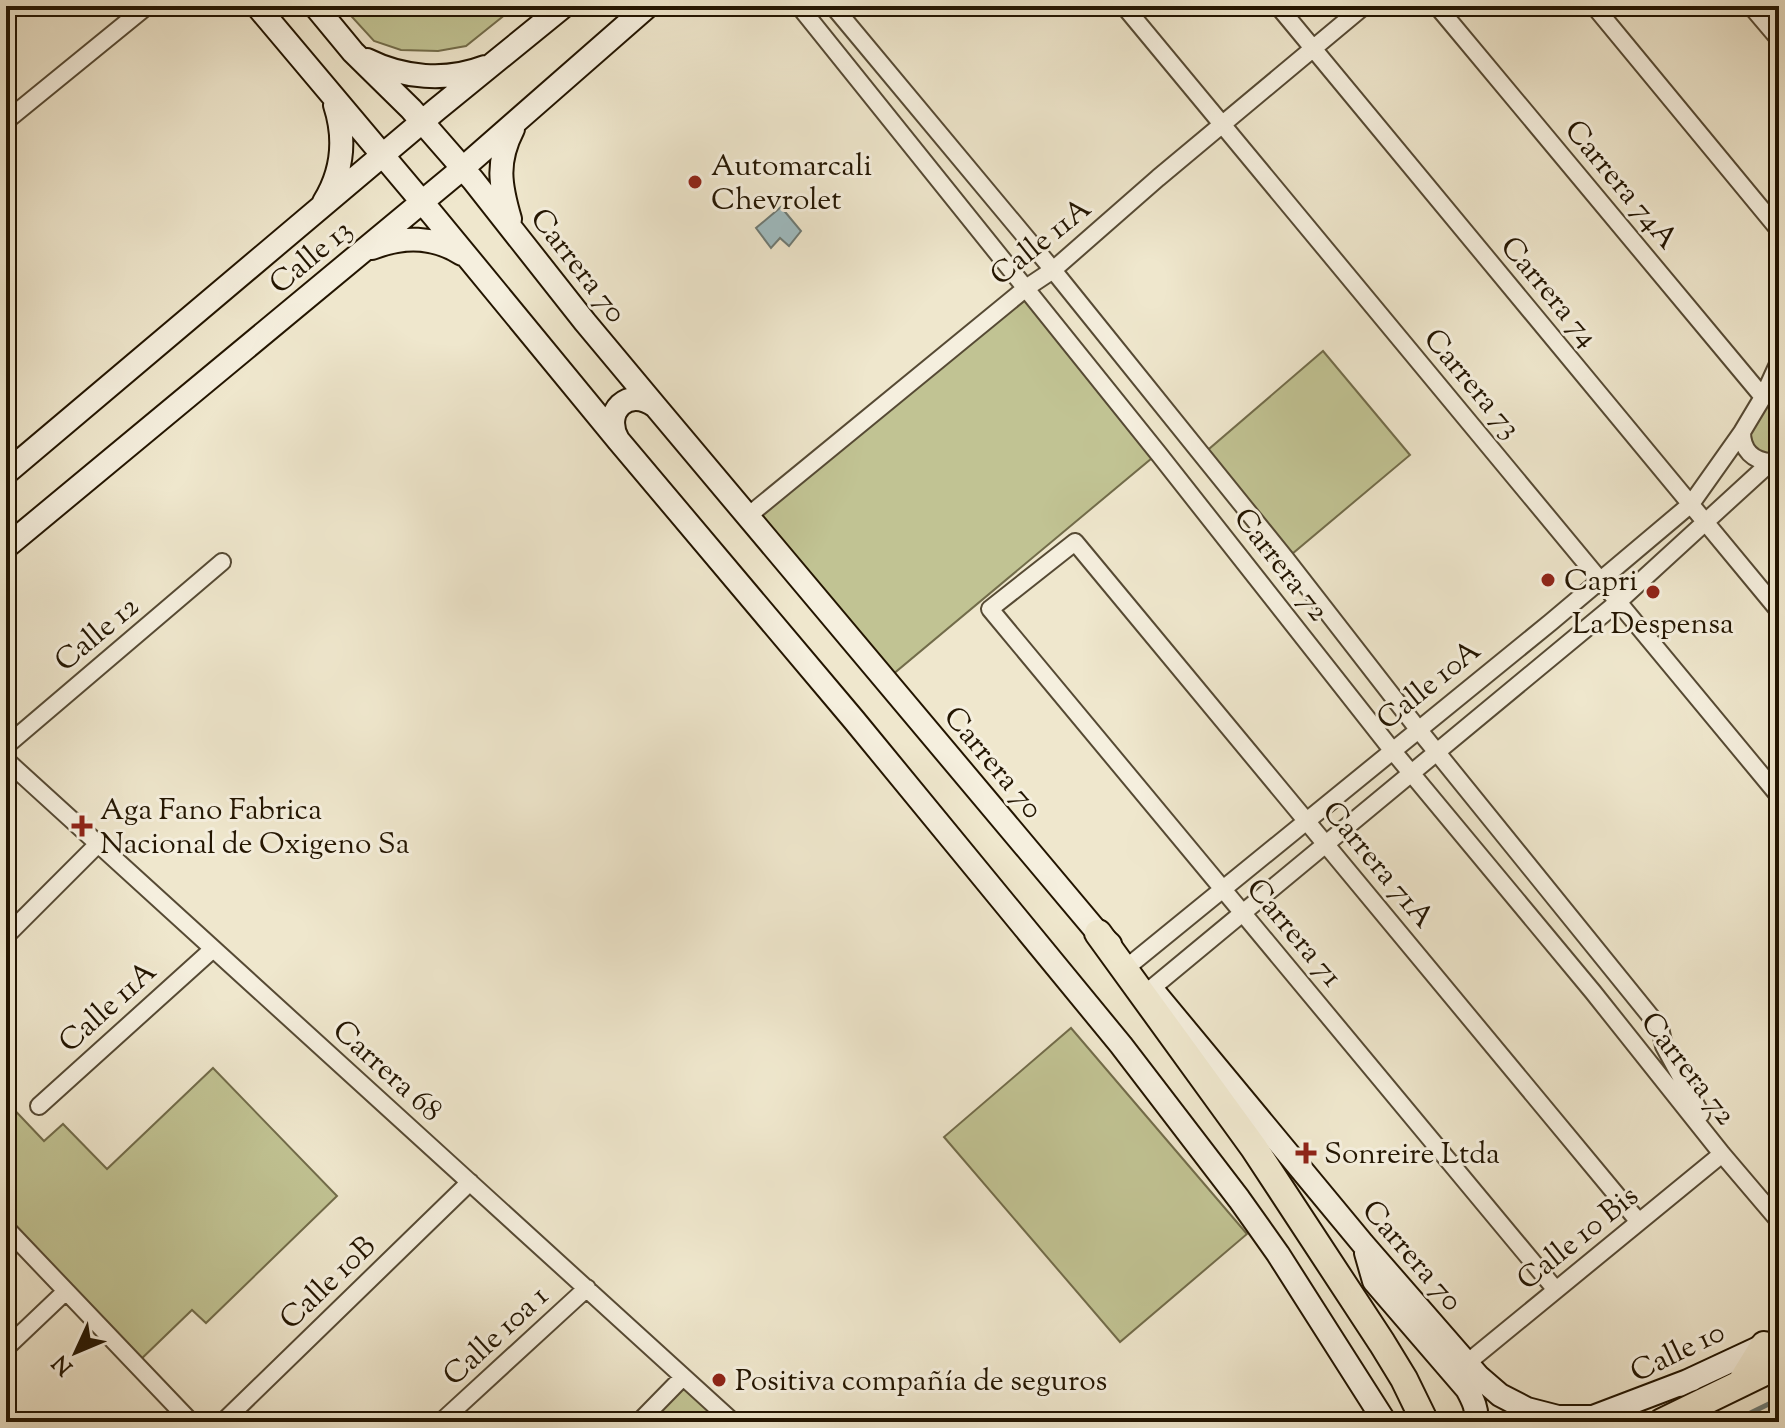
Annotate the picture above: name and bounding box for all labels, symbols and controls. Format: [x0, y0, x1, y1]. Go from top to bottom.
street label: Carrera 74A [1553, 111, 1687, 260]
place label: Automarcali Chevrolet [711, 146, 872, 223]
marker: Automarcali Chevrolet [686, 173, 704, 191]
street label: Calle 11A [982, 189, 1101, 297]
street label: Carrera 70 [518, 200, 636, 333]
street label: Calle 13 [261, 210, 362, 305]
street label: Carrera 74 [1489, 228, 1607, 357]
street label: Carrera 73 [1412, 320, 1530, 449]
street label: Carrera 72 [1222, 500, 1338, 632]
place label: Capri [1564, 561, 1638, 604]
marker: Capri [1539, 571, 1557, 589]
marker: La Despensa [1644, 583, 1662, 601]
street label: Calle 12 [46, 587, 149, 683]
place label: La Despensa [1572, 604, 1734, 647]
street label: Calle 10A [1368, 631, 1491, 741]
street label: Carrera 70 [932, 698, 1052, 829]
place label: Aga Fano Fabrica Nacional de Oxigeno Sa [100, 790, 410, 867]
street label: Carrera 71A [1311, 793, 1443, 939]
marker: Aga Fano Fabrica Nacional de Oxigeno Sa [71, 815, 93, 837]
street label: Carrera 71 [1235, 870, 1351, 997]
street label: Calle 11A [50, 952, 167, 1064]
street label: Carrera 72 [1629, 1004, 1745, 1136]
street label: Carrera 68 [322, 1011, 451, 1133]
place label: Sonreire Ltda [1324, 1134, 1500, 1177]
marker: Sonreire Ltda [1295, 1142, 1317, 1164]
street label: Calle 10 Bis [1508, 1176, 1649, 1302]
street label: Carrera 70 [1350, 1191, 1472, 1322]
street label: Calle 10B [271, 1227, 387, 1341]
street label: Calle 10a 1 [434, 1277, 559, 1397]
north arrow [36, 1312, 116, 1392]
street label: Calle 10 [1624, 1312, 1733, 1395]
text: N [46, 1346, 81, 1381]
place label: Positiva compañía de seguros [735, 1361, 1107, 1404]
marker: Positiva compañía de seguros [710, 1371, 728, 1389]

